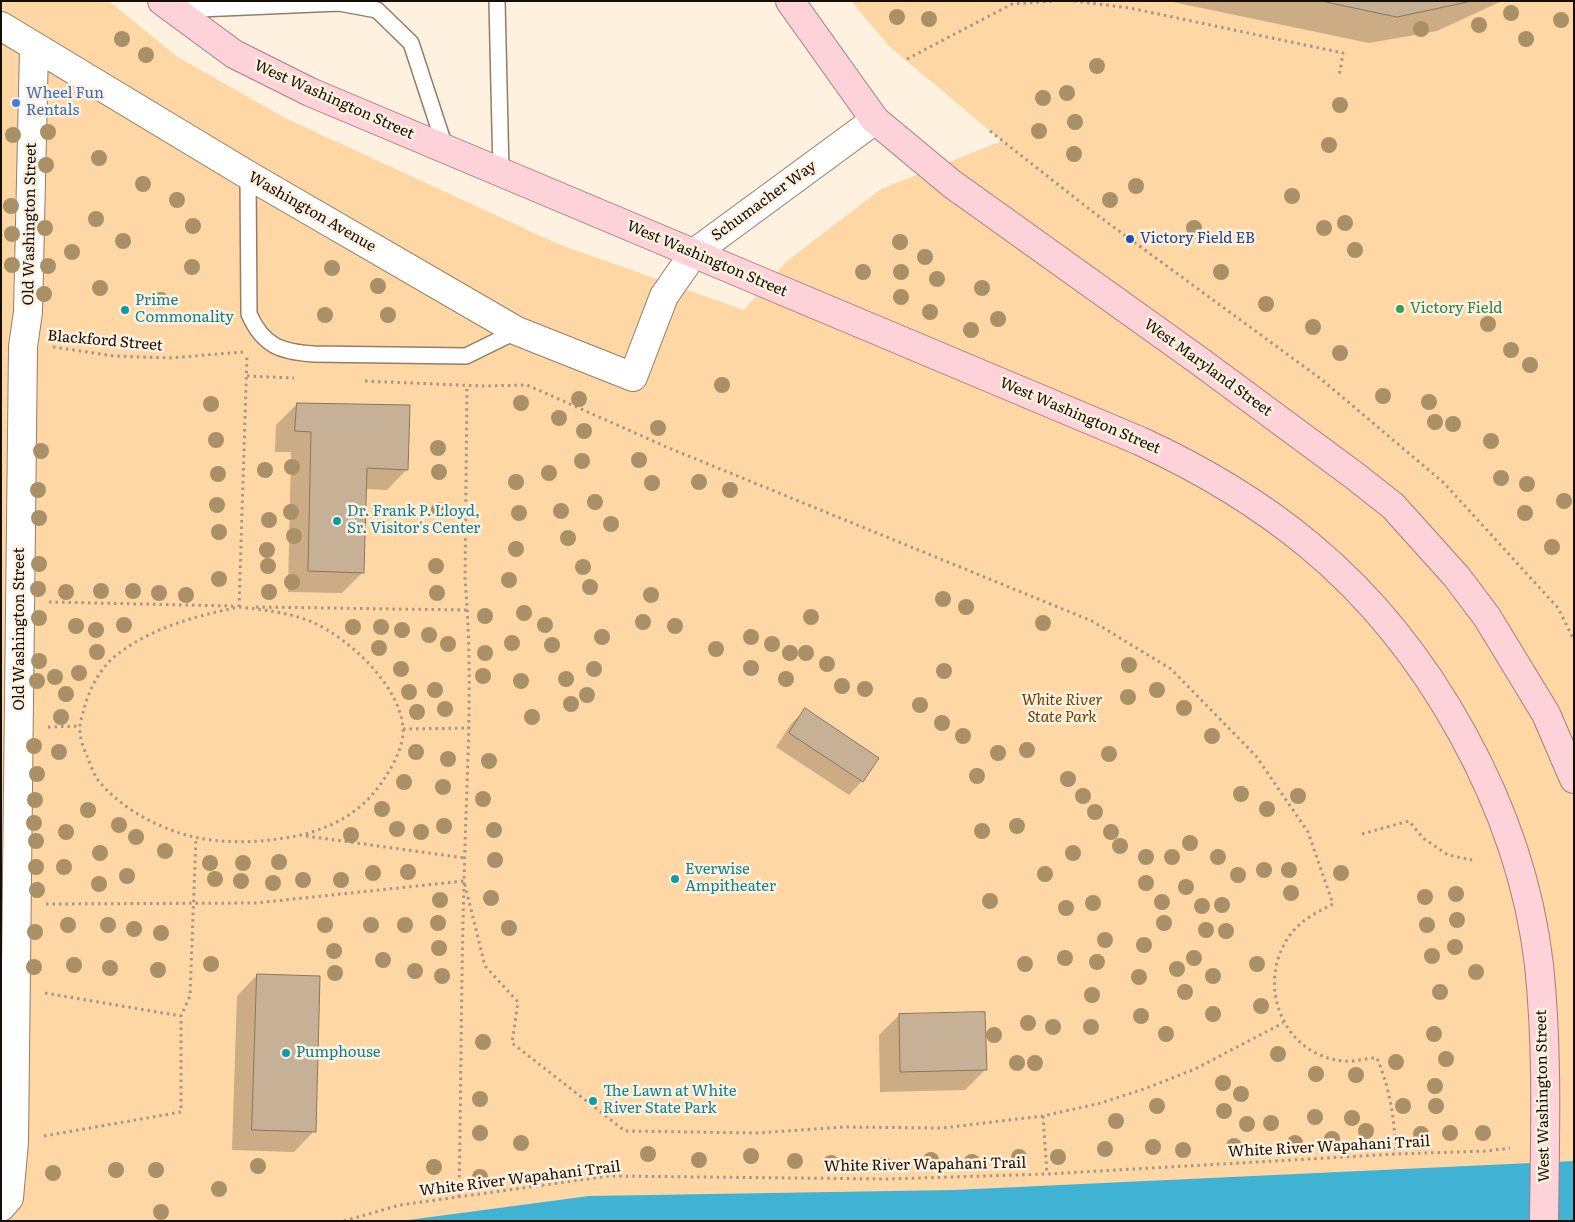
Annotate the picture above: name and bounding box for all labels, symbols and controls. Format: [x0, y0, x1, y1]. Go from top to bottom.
street label: West Washington Street [251, 57, 417, 143]
place label: Wheel Fun Rentals [26, 85, 104, 120]
marker: Wheel Fun Rentals [10, 97, 22, 109]
street label: Old Washington Street [20, 142, 40, 306]
street label: Schumacher Way [708, 157, 820, 245]
street label: Washington Avenue [245, 168, 379, 256]
street label: West Washington Street [624, 217, 790, 301]
place label: Victory Field EB [1140, 230, 1255, 248]
marker: Victory Field EB [1124, 233, 1136, 245]
place label: Prime Commonality [135, 292, 234, 327]
place label: Victory Field [1410, 300, 1502, 318]
marker: Victory Field [1394, 303, 1406, 315]
marker: Prime Commonality [119, 304, 131, 316]
street label: West Maryland Street [1140, 315, 1276, 421]
street label: Blackford Street [47, 327, 163, 355]
street label: West Washington Street [997, 374, 1163, 458]
place label: Dr. Frank P. Lloyd, Sr. Visitor's Center [347, 503, 480, 538]
marker: Dr. Frank P. Lloyd, Sr. Visitor's Center [331, 515, 343, 527]
street label: Old Washington Street [11, 548, 29, 710]
park label: White River State Park [1021, 692, 1103, 727]
place label: Everwise Ampitheater [685, 861, 776, 896]
marker: Everwise Ampitheater [669, 873, 681, 885]
street label: West Washington Street [1532, 1009, 1554, 1183]
place label: Pumphouse [296, 1044, 381, 1062]
marker: Pumphouse [280, 1047, 292, 1059]
place label: The Lawn at White River State Park [603, 1083, 736, 1118]
marker: The Lawn at White River State Park [587, 1095, 599, 1107]
street label: White River Wapahani Trail [1227, 1133, 1431, 1161]
street label: White River Wapahani Trail [824, 1154, 1026, 1176]
street label: White River Wapahani Trail [418, 1158, 622, 1200]

